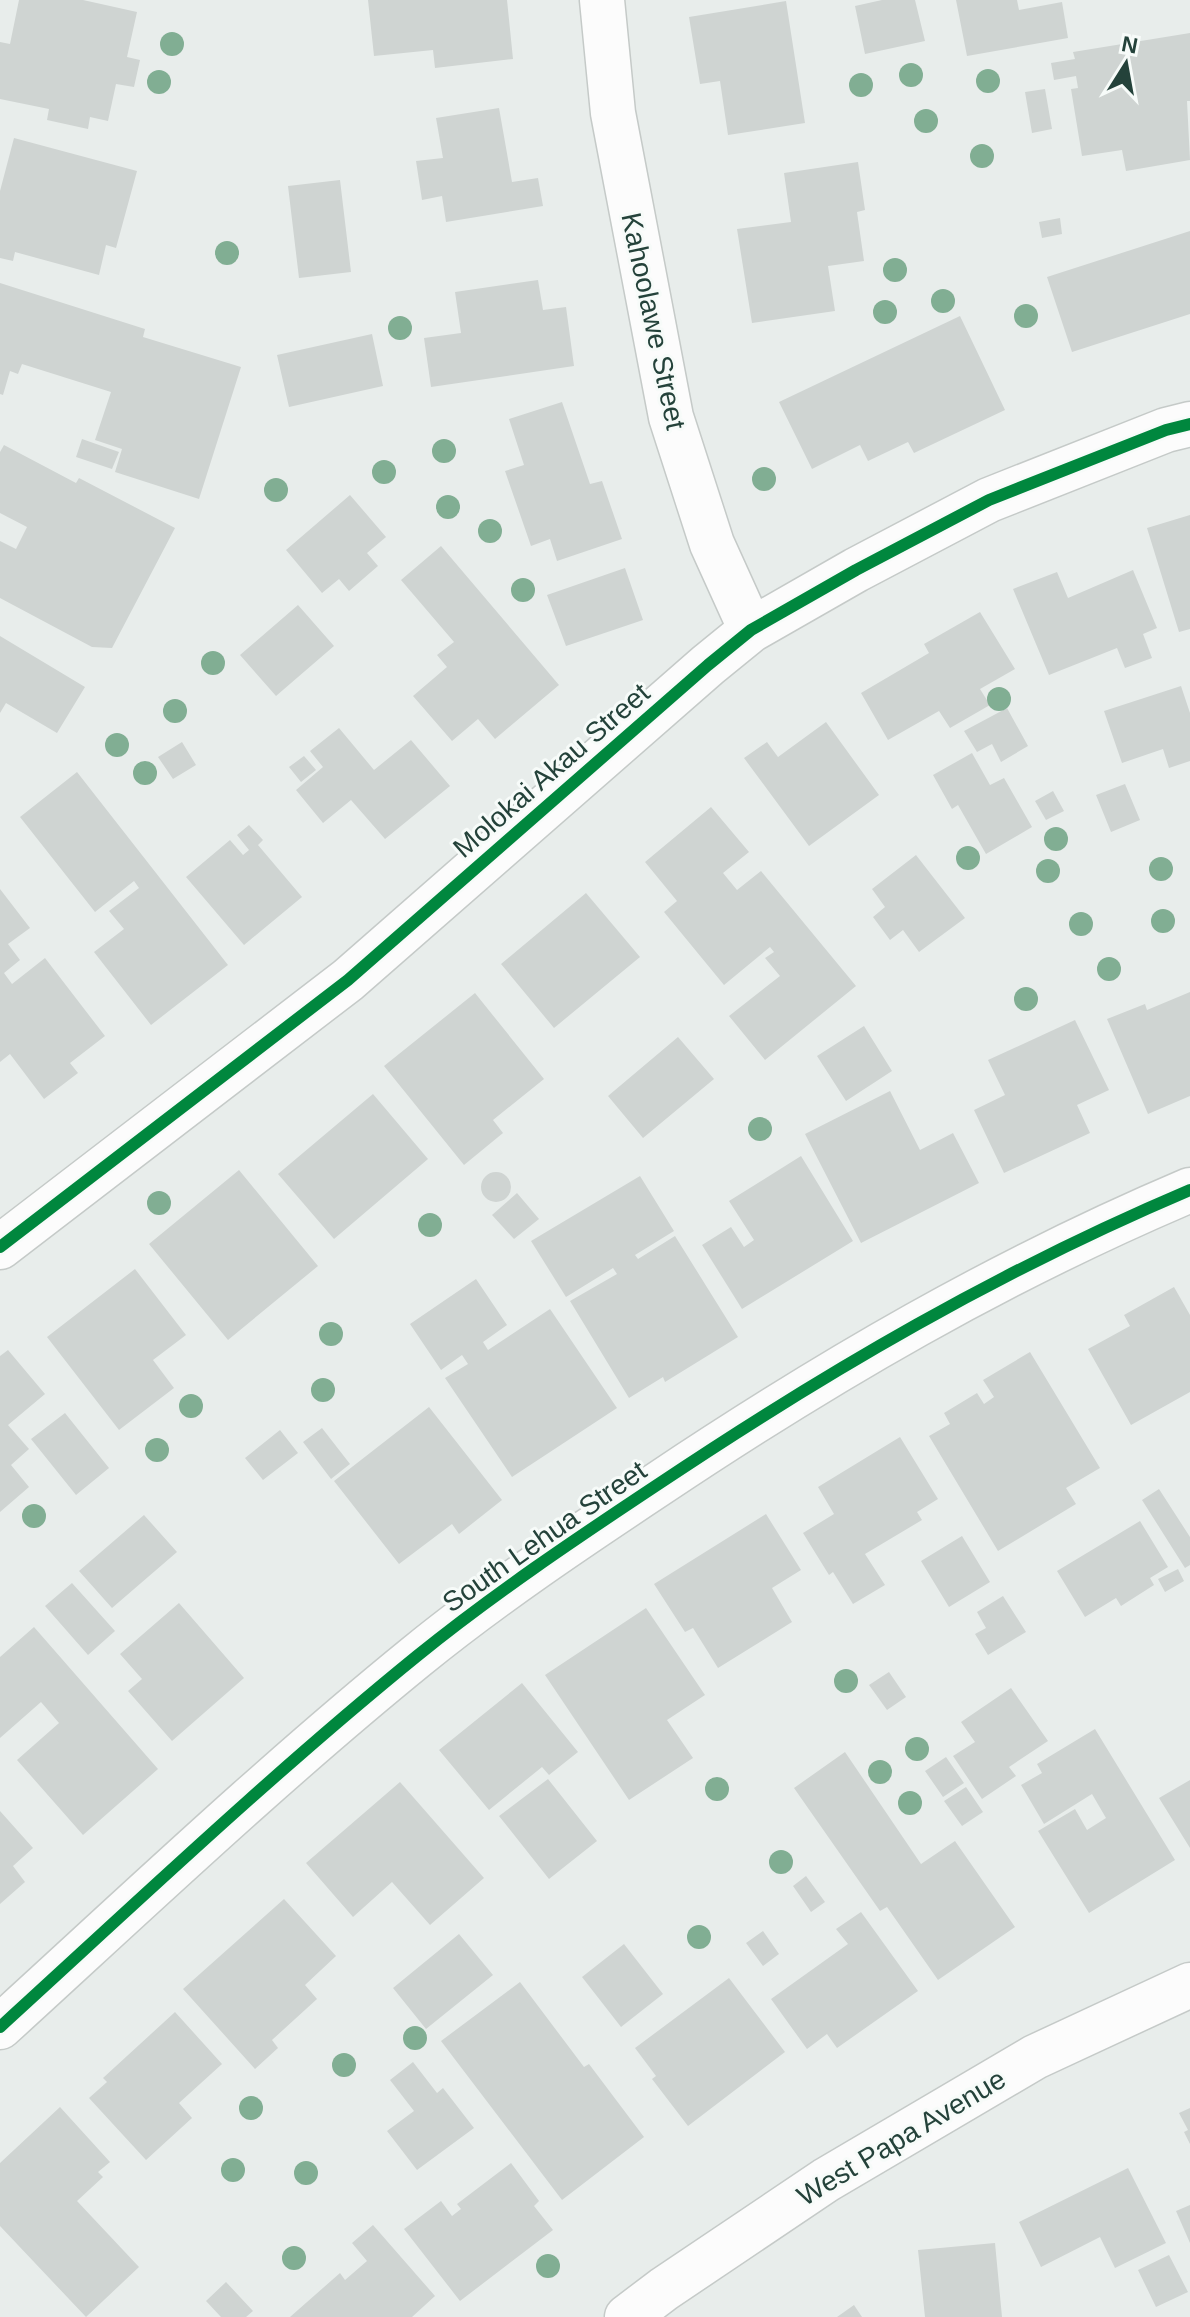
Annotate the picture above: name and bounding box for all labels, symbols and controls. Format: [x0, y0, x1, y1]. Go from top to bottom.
north arrow [1086, 24, 1166, 104]
text: N [1120, 31, 1140, 59]
street label: Kahoolawe Street [615, 210, 692, 433]
street label: Molokai Akau Street [447, 677, 656, 864]
street label: South Lehua Street [437, 1454, 652, 1618]
street label: West Papa Avenue [792, 2063, 1011, 2212]

